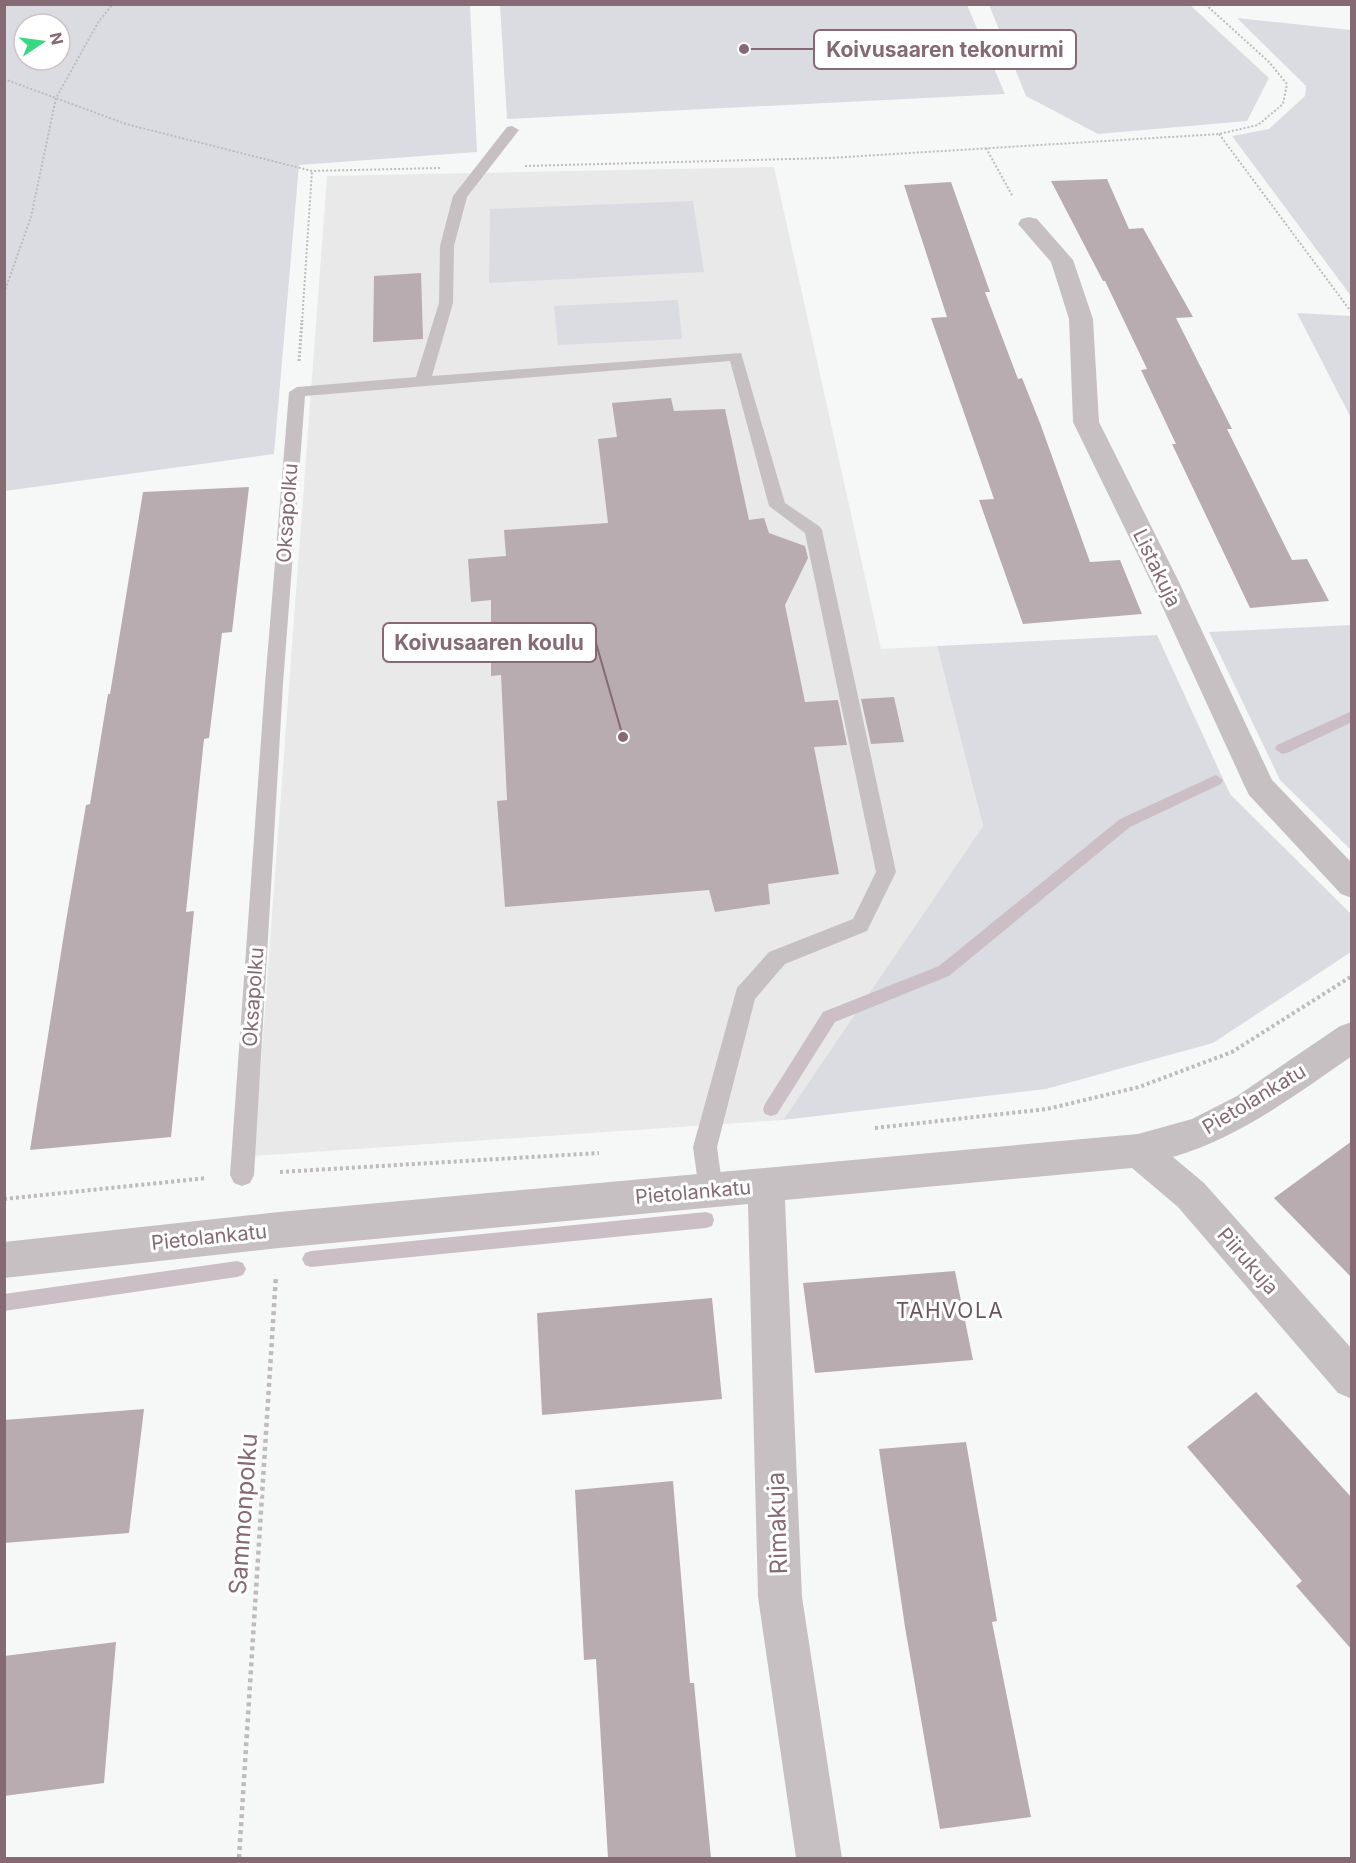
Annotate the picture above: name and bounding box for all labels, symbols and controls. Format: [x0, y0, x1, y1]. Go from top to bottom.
north arrow [12, 12, 72, 72]
text: N [45, 30, 68, 47]
callout: Koivusaaren tekonurmi [814, 30, 1076, 69]
text: Koivusaaren tekonurmi [826, 37, 1064, 62]
street label: Oksapolku [272, 462, 302, 564]
street label: Listakuja [1128, 525, 1186, 611]
callout: Koivusaaren koulu [383, 623, 596, 662]
text: Koivusaaren koulu [394, 630, 584, 655]
street label: Oksapolku [238, 946, 268, 1048]
street label: Pietolankatu [1198, 1059, 1310, 1139]
street label: Pietolankatu [634, 1175, 752, 1209]
street label: Pietolankatu [150, 1219, 268, 1255]
street label: Piirukuja [1212, 1223, 1284, 1299]
district label: TAHVOLA [896, 1298, 1004, 1323]
street label: Sammonpolku [223, 1432, 263, 1596]
street label: Rimakuja [761, 1471, 793, 1575]

